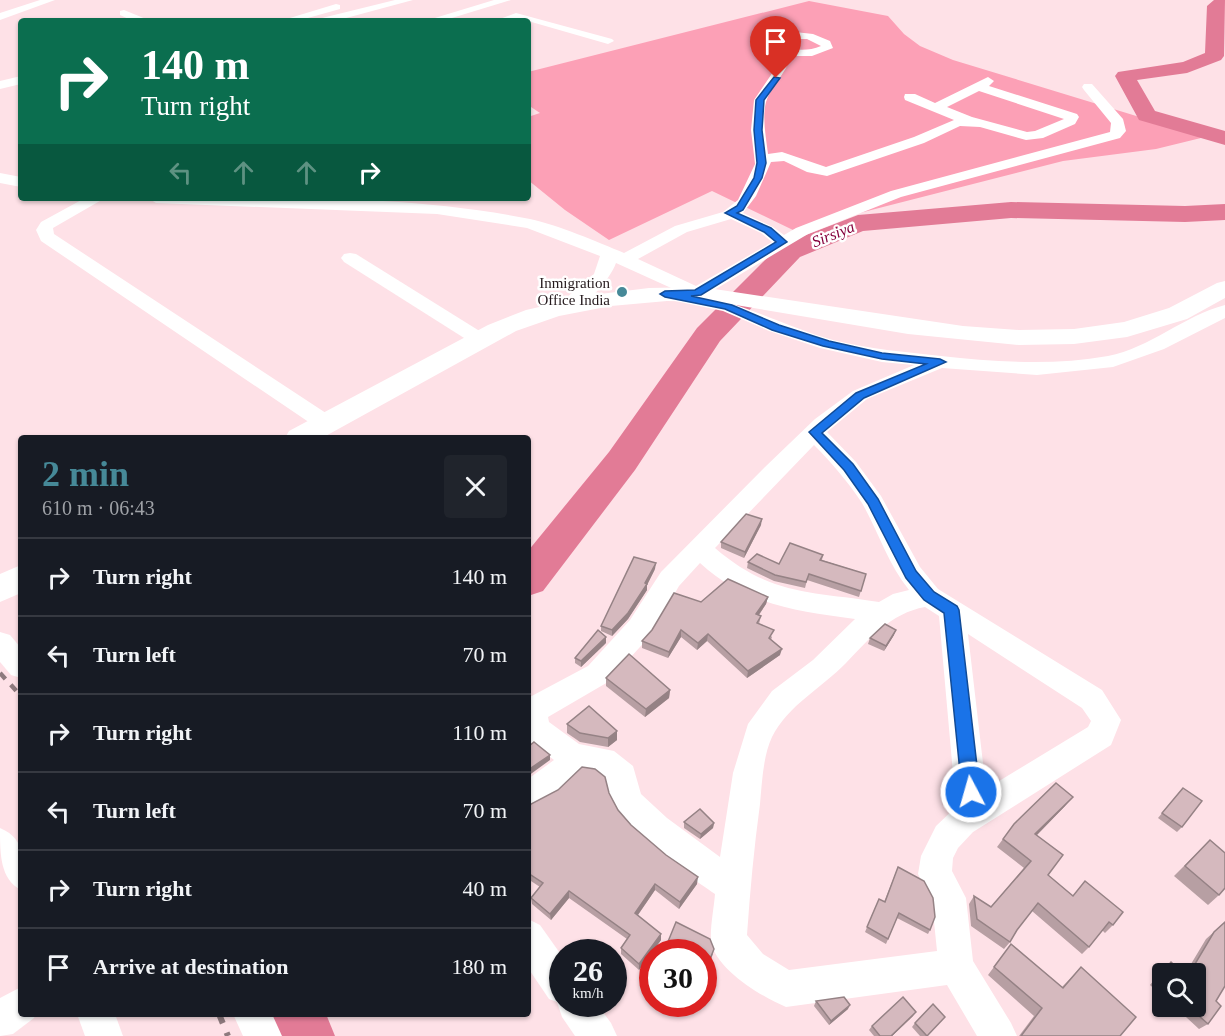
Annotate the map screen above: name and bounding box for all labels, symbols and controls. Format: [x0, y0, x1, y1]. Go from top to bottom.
pin [750, 16, 801, 78]
icon: arrive [759, 25, 792, 58]
icon: right [42, 42, 120, 120]
text: 140 m [141, 42, 250, 88]
text: Turn right [141, 91, 250, 121]
icon: left [164, 156, 197, 189]
icon: ahead [227, 156, 260, 189]
icon: ahead [290, 156, 323, 189]
icon: right [353, 156, 386, 189]
water label: Sirsiya [809, 218, 857, 251]
place label: Inmigration Office India [537, 275, 610, 308]
marker: Inmigration Office India [615, 285, 629, 299]
text: 2 min [42, 454, 129, 494]
button: close [444, 455, 507, 518]
text: 610 m · 06:43 [42, 497, 155, 519]
icon: right [42, 561, 75, 594]
text: Turn right [93, 564, 192, 589]
text: 140 m [451, 564, 507, 589]
icon: left [42, 639, 75, 672]
text: Turn left [93, 642, 176, 667]
text: 70 m [462, 642, 507, 667]
icon: right [42, 717, 75, 750]
text: Turn right [93, 720, 192, 745]
text: 110 m [452, 720, 507, 745]
position arrow [939, 760, 1003, 824]
icon: left [42, 795, 75, 828]
text: Turn left [93, 798, 176, 823]
text: 70 m [462, 798, 507, 823]
icon: right [42, 873, 75, 906]
text: Turn right [93, 876, 192, 901]
text: 40 m [462, 876, 507, 901]
speed limit sign: 30 [639, 939, 717, 1017]
icon: arrive [42, 951, 75, 984]
text: Arrive at destination [93, 954, 289, 979]
text: 180 m [451, 954, 507, 979]
text: 26 [573, 954, 603, 987]
map controls [1152, 963, 1206, 1017]
button: search [1152, 963, 1206, 1017]
text: km/h [573, 985, 603, 1001]

